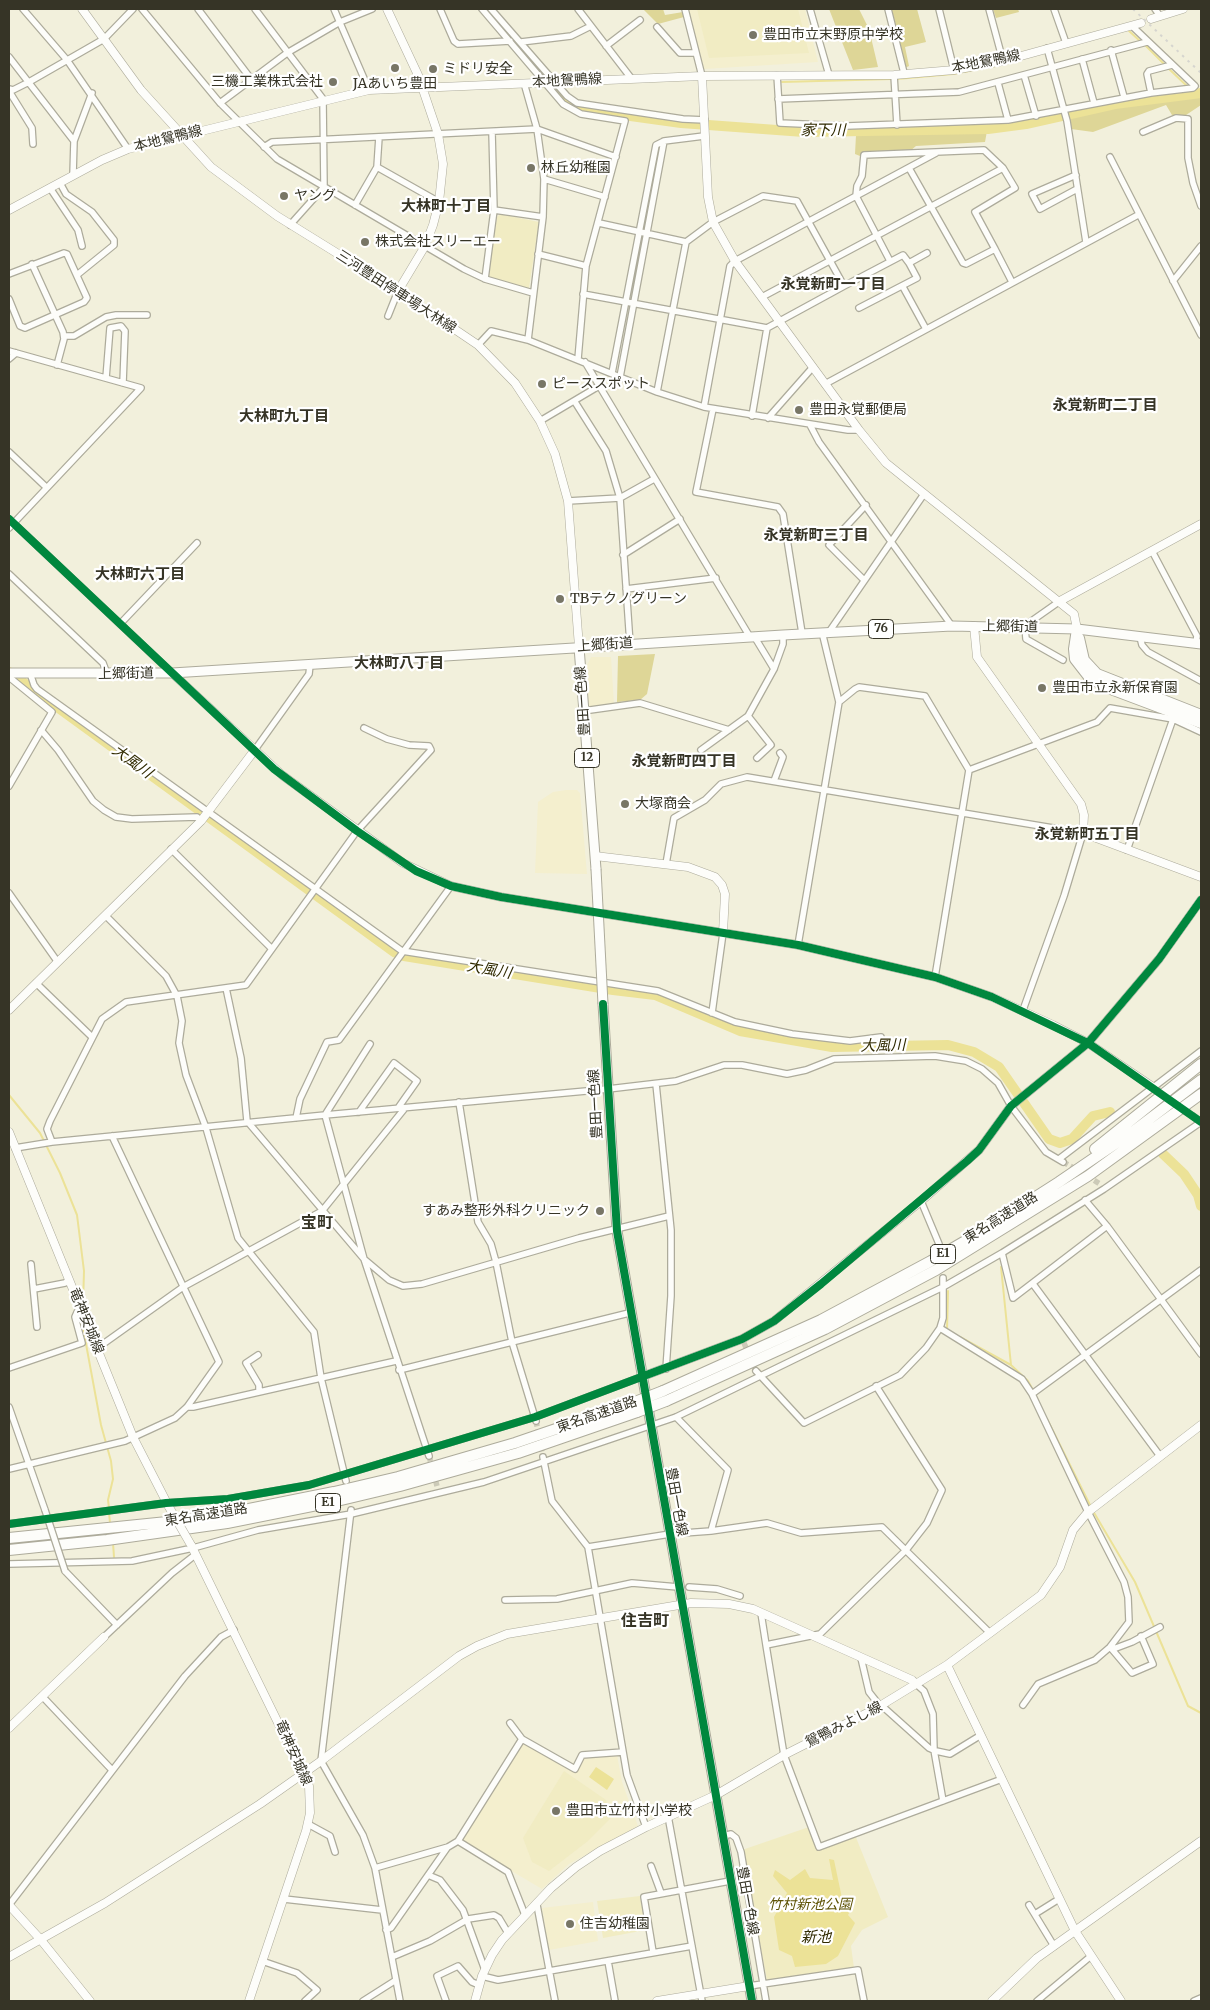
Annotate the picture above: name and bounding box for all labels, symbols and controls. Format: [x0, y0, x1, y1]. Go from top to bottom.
place label: 豊田市立末野原中学校 [763, 27, 903, 43]
marker: 豊田市立末野原中学校 [747, 29, 759, 41]
street label: 本地鴛鴨線 [950, 47, 1022, 77]
place label: ミドリ安全 [443, 61, 513, 77]
marker: JAあいち豊田 [389, 62, 401, 74]
marker: ミドリ安全 [427, 63, 439, 75]
street label: 本地鴛鴨線 [532, 71, 602, 91]
place label: 三機工業株式会社 [211, 74, 323, 90]
marker: 三機工業株式会社 [327, 76, 339, 88]
place label: JAあいち豊田 [353, 76, 437, 92]
street label: 本地鴛鴨線 [132, 122, 204, 156]
water label: 家下川 [801, 122, 845, 140]
place label: 林丘幼稚園 [541, 160, 611, 176]
marker: 林丘幼稚園 [525, 162, 537, 174]
place label: ヤング [294, 188, 336, 204]
marker: ヤング [278, 190, 290, 202]
district label: 大林町十丁目 [401, 198, 491, 216]
place label: 株式会社スリーエー [375, 234, 501, 250]
marker: 株式会社スリーエー [359, 236, 371, 248]
street label: 三河豊田停車場大林線 [333, 247, 459, 337]
district label: 永覚新町一丁目 [781, 276, 885, 294]
place label: ピーススポット [552, 376, 650, 392]
marker: ピーススポット [536, 378, 548, 390]
district label: 永覚新町二丁目 [1053, 397, 1157, 415]
place label: 豊田永覚郵便局 [809, 402, 907, 418]
marker: 豊田永覚郵便局 [793, 404, 805, 416]
district label: 大林町九丁目 [239, 408, 329, 426]
district label: 永覚新町三丁目 [764, 527, 868, 545]
district label: 大林町六丁目 [95, 566, 185, 584]
place label: TBテクノグリーン [570, 591, 687, 607]
marker: TBテクノグリーン [554, 593, 566, 605]
street label: 上郷街道 [982, 618, 1038, 636]
road number: 76 [868, 620, 894, 638]
street label: 上郷街道 [576, 635, 634, 655]
district label: 大林町八丁目 [354, 655, 444, 673]
street label: 上郷街道 [98, 665, 154, 683]
street label: 豊田一色線 [572, 665, 594, 737]
place label: 豊田市立永新保育園 [1052, 680, 1178, 696]
marker: 豊田市立永新保育園 [1036, 682, 1048, 694]
water label: 大風川 [109, 741, 155, 783]
road number: 12 [574, 748, 600, 768]
district label: 永覚新町四丁目 [632, 753, 736, 771]
place label: 大塚商会 [635, 796, 691, 812]
marker: 大塚商会 [619, 798, 631, 810]
district label: 永覚新町五丁目 [1035, 826, 1139, 844]
water label: 大風川 [465, 957, 513, 983]
water label: 大風川 [860, 1037, 906, 1055]
street label: 豊田一色線 [586, 1069, 606, 1139]
street label: 東名高速道路 [961, 1189, 1041, 1247]
place label: すあみ整形外科クリニック [422, 1203, 590, 1219]
marker: すあみ整形外科クリニック [594, 1205, 606, 1217]
district label: 宝町 [301, 1213, 333, 1233]
road number: E1 [930, 1244, 956, 1264]
street label: 竜神安城線 [65, 1285, 107, 1357]
street label: 東名高速道路 [555, 1393, 639, 1437]
street label: 豊田一色線 [662, 1466, 690, 1538]
road number: E1 [316, 1494, 340, 1512]
street label: 東名高速道路 [163, 1500, 249, 1530]
district label: 住吉町 [621, 1611, 669, 1631]
street label: 鴛鴨みよし線 [803, 1698, 885, 1752]
street label: 竜神安城線 [271, 1718, 315, 1788]
place label: 豊田市立竹村小学校 [566, 1803, 692, 1819]
marker: 豊田市立竹村小学校 [550, 1805, 562, 1817]
street label: 豊田一色線 [733, 1865, 761, 1937]
park label: 竹村新池公園 [768, 1897, 852, 1913]
place label: 住吉幼稚園 [580, 1916, 650, 1932]
marker: 住吉幼稚園 [564, 1918, 576, 1930]
water label: 新池 [801, 1929, 831, 1947]

